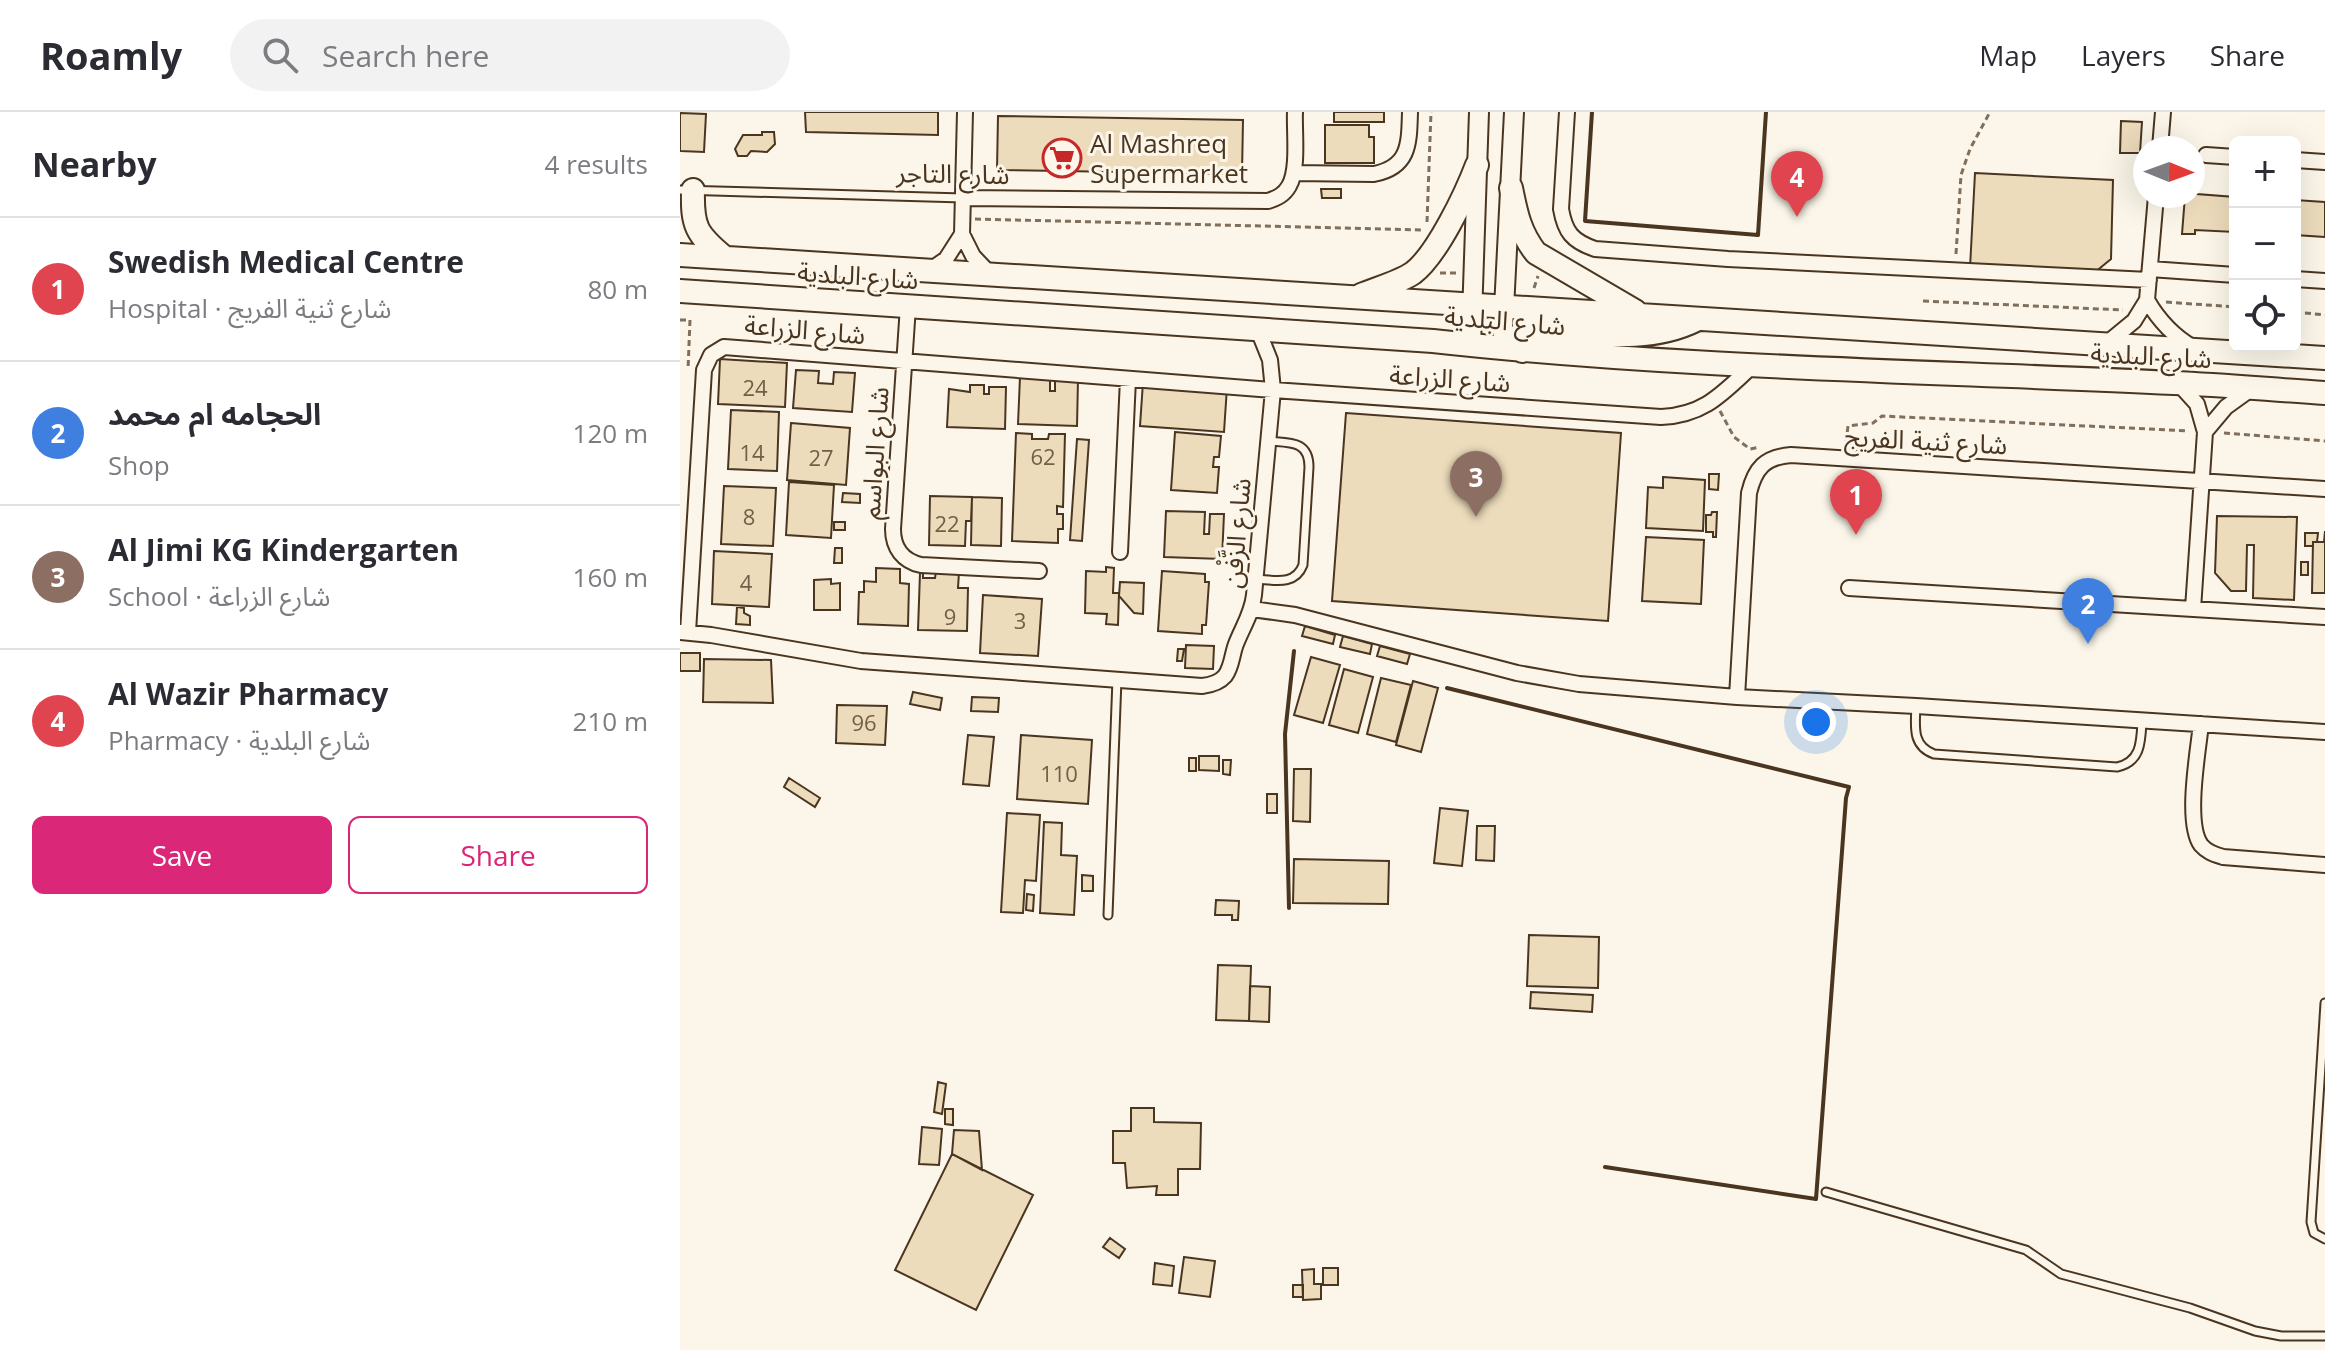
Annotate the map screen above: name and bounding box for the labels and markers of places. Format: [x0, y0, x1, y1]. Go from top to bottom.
place label: Al Mashreq Supermarket [1090, 125, 1248, 191]
supermarket icon: Al Mashreq Supermarket [1041, 137, 1083, 179]
pin: 4 [1771, 151, 1823, 217]
pin: 3 [1450, 451, 1502, 517]
pin: 1 [1830, 469, 1882, 535]
pin: 2 [2062, 578, 2114, 644]

